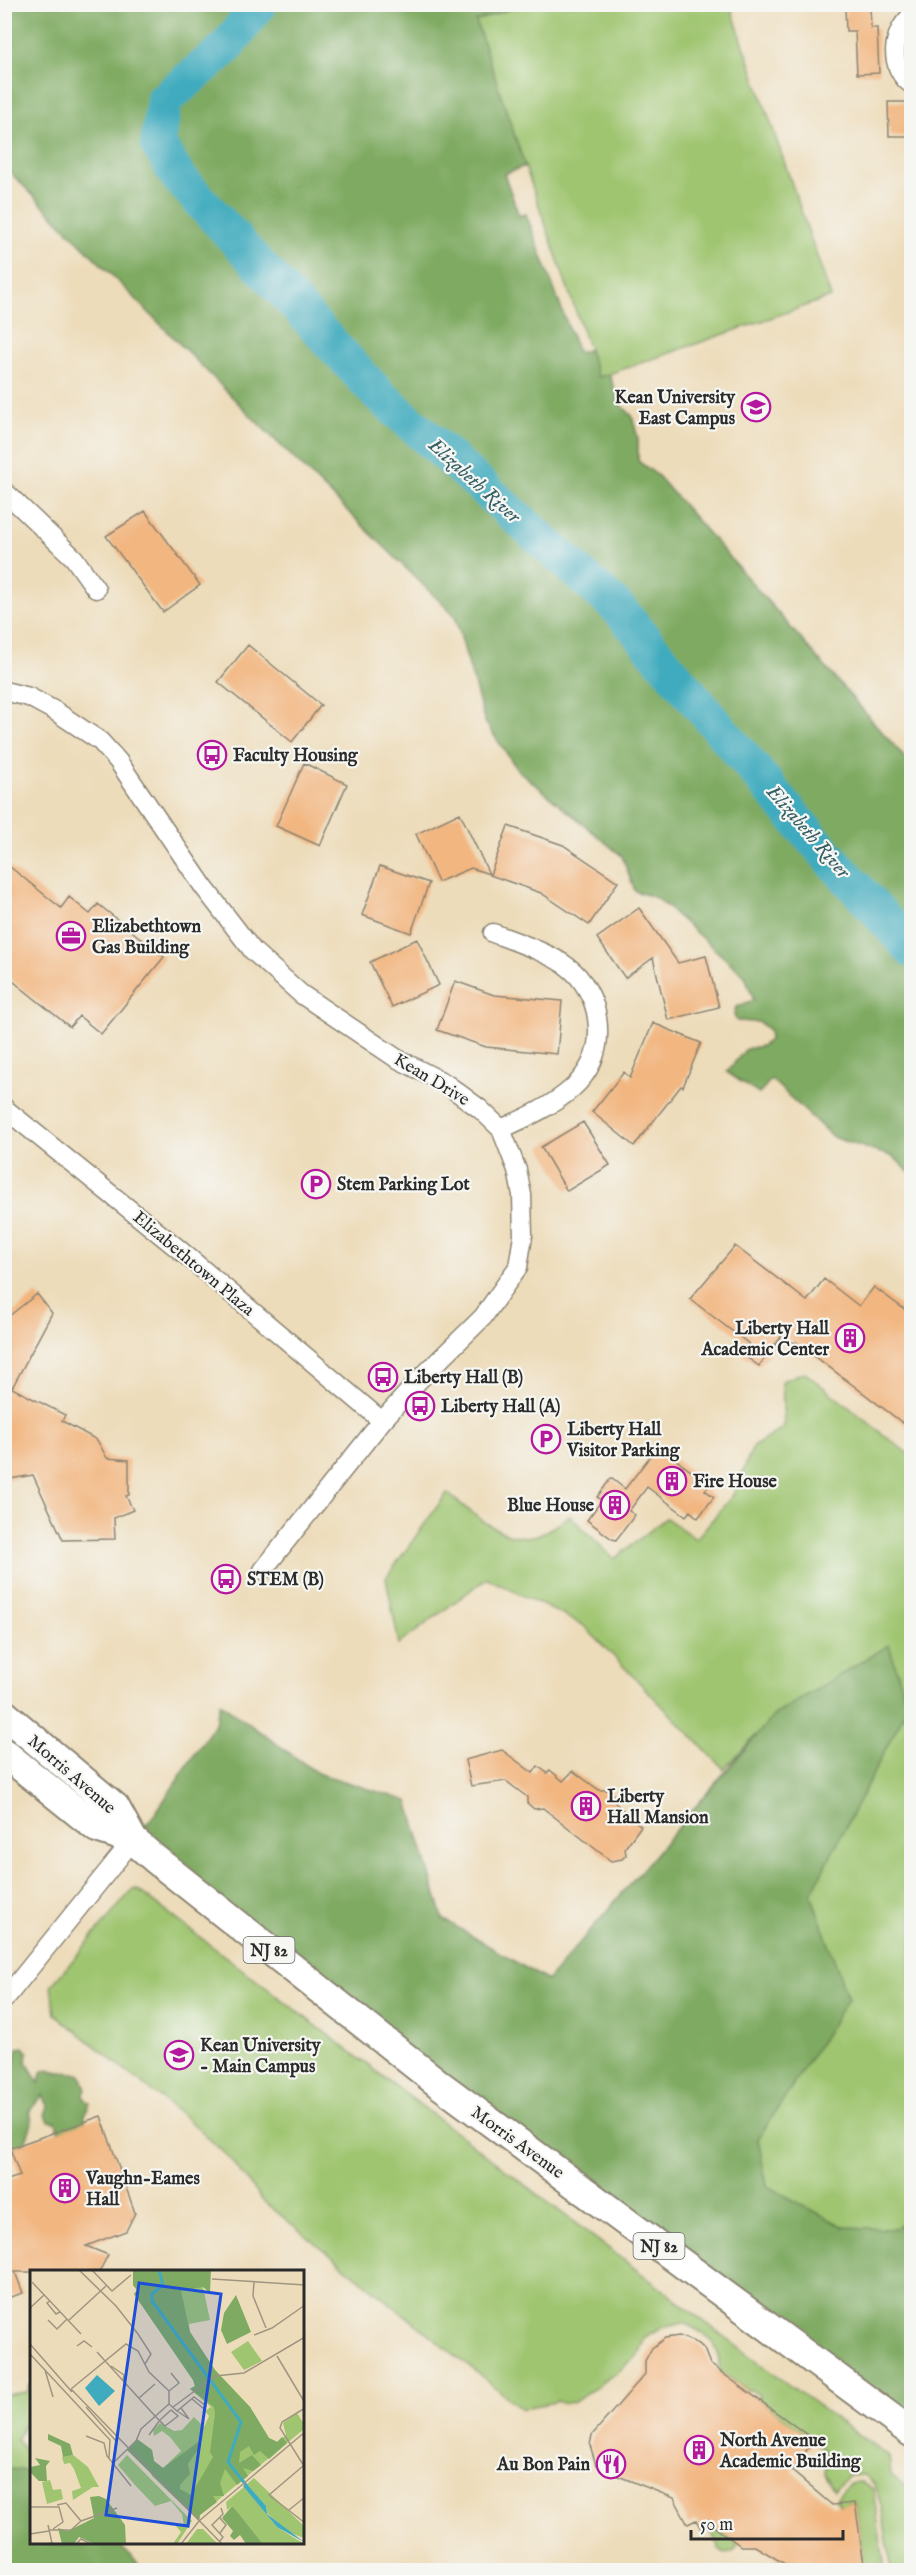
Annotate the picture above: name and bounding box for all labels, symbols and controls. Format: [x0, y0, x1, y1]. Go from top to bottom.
place label: Kean University East Campus [614, 387, 736, 431]
school or university icon: Kean University East Campus [740, 391, 772, 423]
water label: Elizabeth River [422, 433, 526, 530]
bus stop icon: Faculty Housing [196, 739, 228, 771]
place label: Faculty Housing [233, 745, 359, 768]
water label: Elizabeth River [760, 779, 856, 885]
place label: Elizabethtown Gas Building [92, 916, 201, 960]
office icon: Elizabethtown Gas Building [55, 920, 87, 952]
street label: Kean Drive [389, 1049, 473, 1112]
parking icon: Stem Parking Lot [300, 1168, 332, 1200]
place label: Stem Parking Lot [337, 1174, 471, 1197]
street label: Elizabethtown Plaza [127, 1206, 259, 1322]
place label: Liberty Hall Academic Center [700, 1318, 830, 1362]
building icon: Liberty Hall Academic Center [834, 1322, 866, 1354]
bus stop icon: Liberty Hall (B) [367, 1361, 399, 1393]
place label: Liberty Hall (B) [404, 1367, 523, 1390]
bus stop icon: Liberty Hall (A) [404, 1390, 436, 1422]
place label: Liberty Hall (A) [441, 1396, 560, 1419]
place label: Liberty Hall Visitor Parking [566, 1419, 681, 1463]
parking icon: Liberty Hall Visitor Parking [530, 1423, 562, 1455]
building icon: Fire House [656, 1465, 688, 1497]
place label: Fire House [693, 1471, 778, 1494]
building icon: Blue House [599, 1489, 631, 1521]
place label: Blue House [507, 1495, 595, 1518]
bus stop icon: STEM (B) [210, 1563, 242, 1595]
place label: STEM (B) [247, 1569, 324, 1592]
street label: Morris Avenue [22, 1730, 120, 1820]
place label: Liberty Hall Mansion [607, 1786, 709, 1830]
building icon: Liberty Hall Mansion [570, 1790, 602, 1822]
road number: NJ 82 [244, 1937, 294, 1963]
place label: Kean University - Main Campus [200, 2035, 322, 2079]
school or university icon: Kean University - Main Campus [163, 2039, 195, 2071]
street label: Morris Avenue [466, 2102, 568, 2185]
place label: Vaughn-Eames Hall [85, 2168, 200, 2212]
building icon: Vaughn-Eames Hall [49, 2172, 81, 2204]
road number: NJ 82 [634, 2233, 684, 2259]
inset map [30, 2270, 304, 2545]
place label: North Avenue Academic Building [719, 2430, 862, 2474]
building icon: North Avenue Academic Building [683, 2434, 715, 2466]
restaurant icon: Au Bon Pain [595, 2448, 627, 2480]
place label: Au Bon Pain [496, 2454, 590, 2477]
scale bar [691, 2503, 842, 2541]
text: 50 m [700, 2514, 733, 2537]

